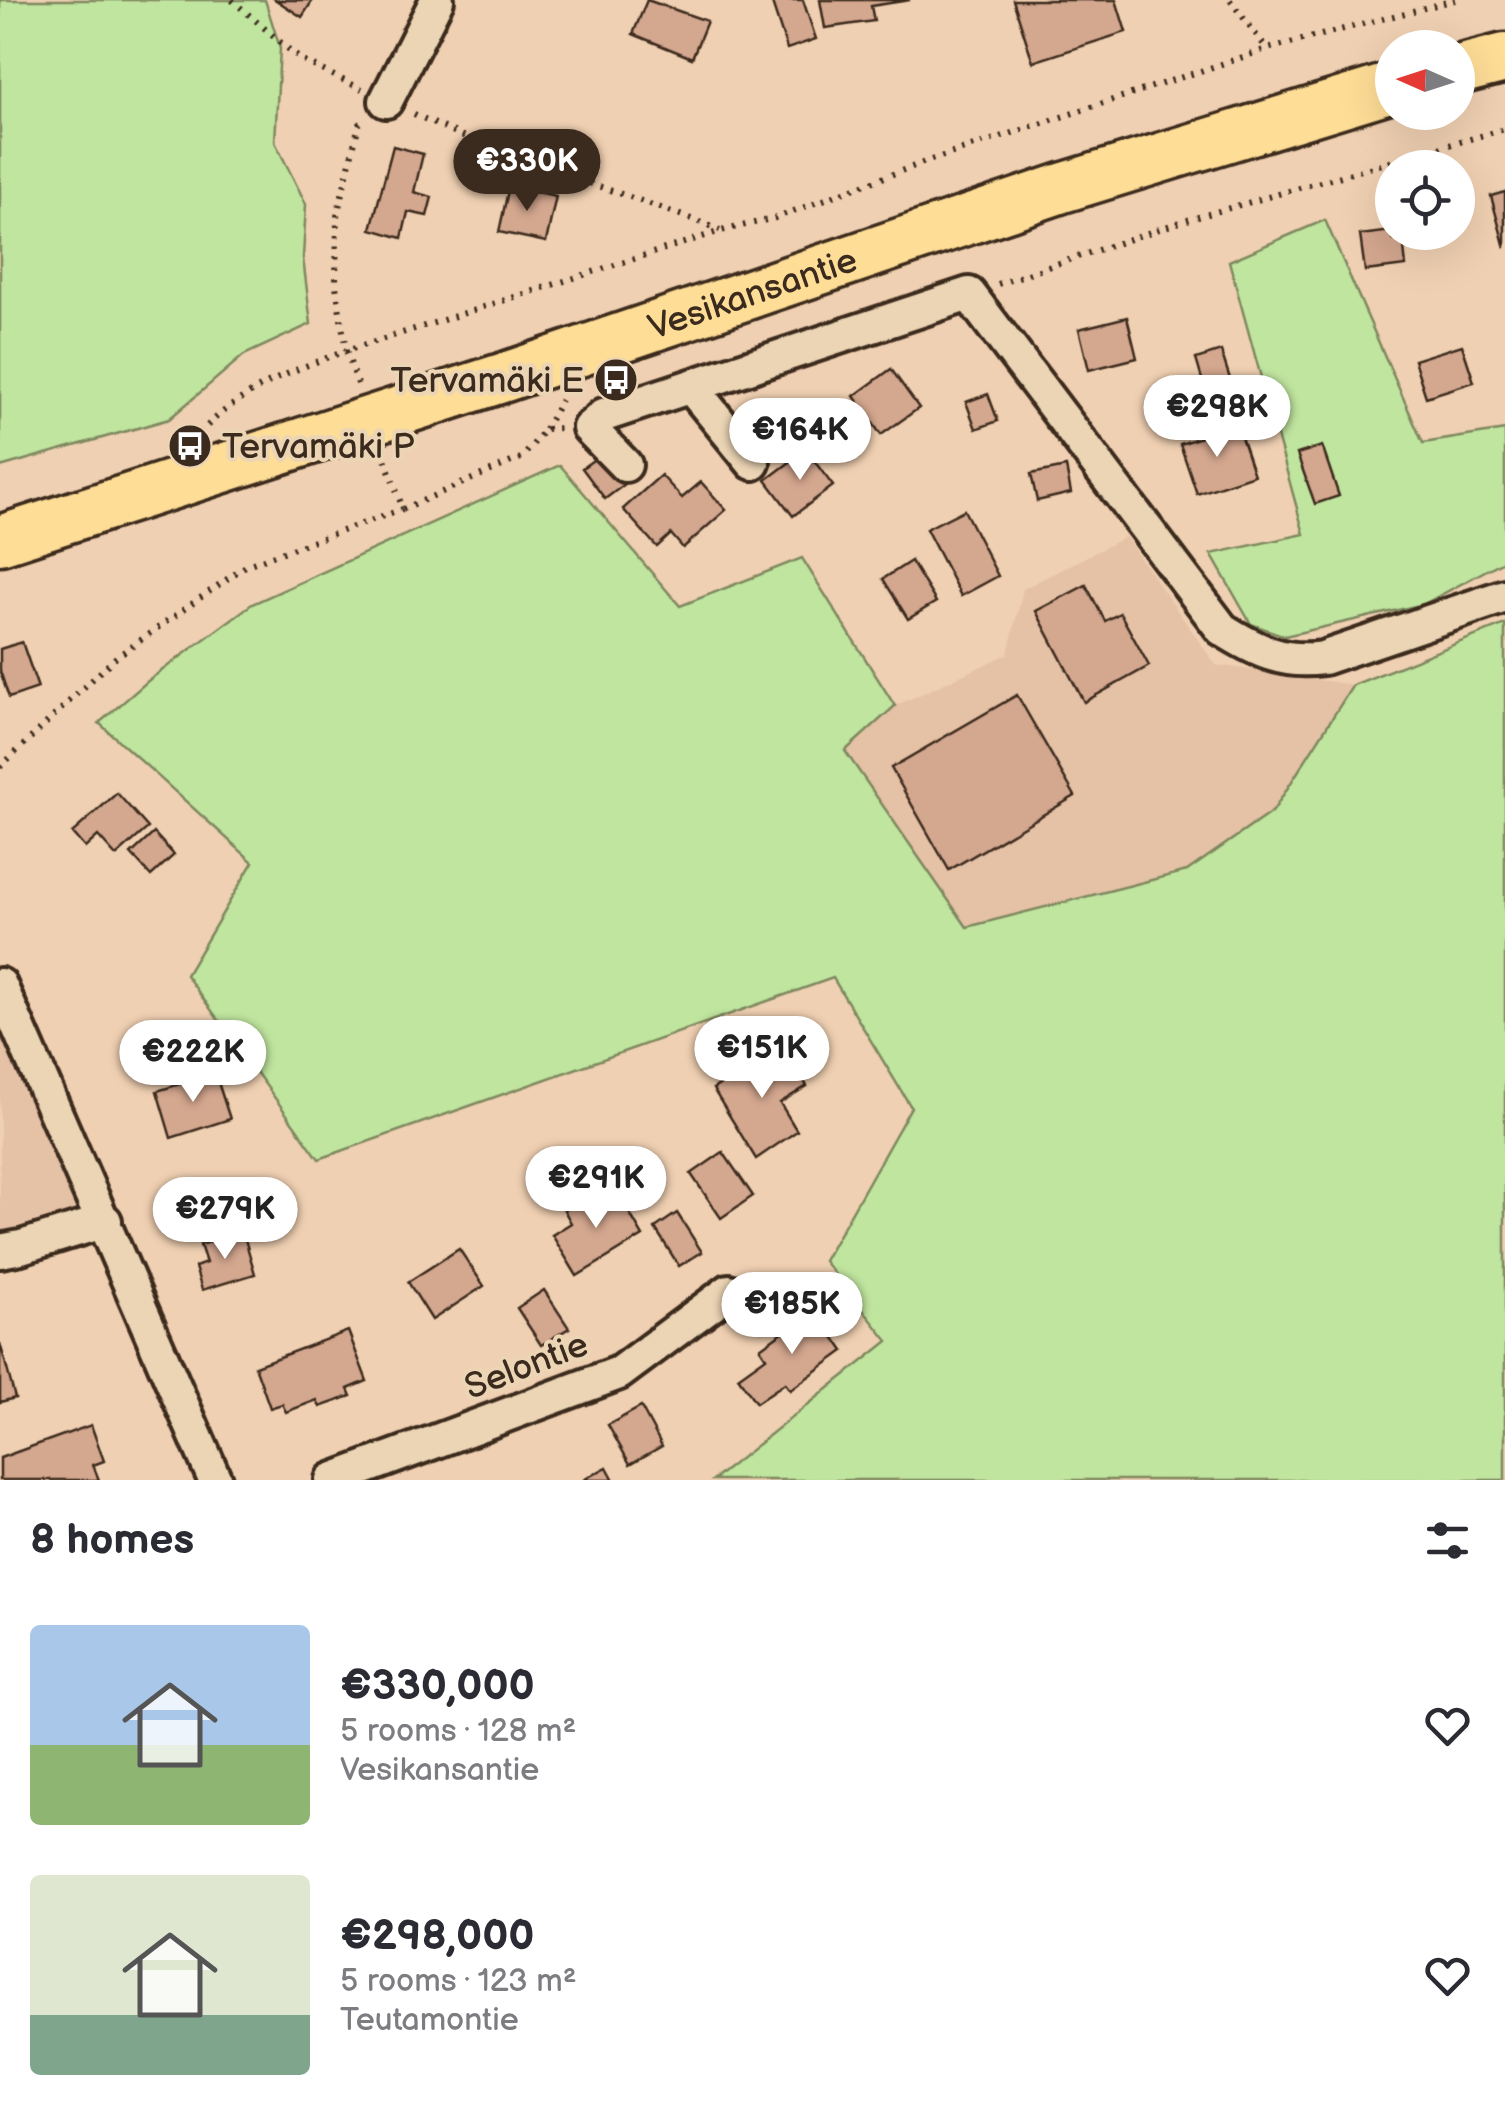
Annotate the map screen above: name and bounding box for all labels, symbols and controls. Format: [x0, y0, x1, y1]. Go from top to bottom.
north arrow [1375, 30, 1475, 130]
map controls [1375, 30, 1475, 250]
pin: €330K [457, 129, 597, 214]
text: €330K [475, 142, 579, 181]
button: locate [1375, 150, 1475, 250]
street label: Vesikansantie [643, 239, 863, 350]
bus stop icon: Tervamäki E [593, 357, 639, 403]
place label: Tervamäki E [390, 360, 584, 403]
pin: €298K [1147, 375, 1287, 460]
text: €298K [1165, 388, 1269, 427]
pin: €164K [730, 398, 870, 483]
text: €164K [751, 411, 849, 450]
bus stop icon: Tervamäki P [167, 423, 213, 469]
place label: Tervamäki P [222, 426, 415, 469]
pin: €151K [692, 1016, 832, 1101]
pin: €222K [123, 1020, 263, 1105]
text: €151K [716, 1029, 808, 1068]
text: €222K [141, 1033, 245, 1072]
pin: €291K [526, 1146, 666, 1231]
text: €291K [547, 1159, 645, 1198]
pin: €279K [155, 1177, 295, 1262]
text: €279K [175, 1190, 275, 1229]
pin: €185K [722, 1272, 862, 1357]
text: €185K [743, 1285, 841, 1324]
street label: Selontie [459, 1323, 594, 1410]
icon: filters [1420, 1513, 1475, 1568]
text: 8 homes [30, 1515, 194, 1566]
text: €330,000 [340, 1661, 535, 1712]
icon: home [110, 1665, 230, 1785]
icon: heart [1420, 1698, 1475, 1753]
text: 5 rooms · 128 m² [340, 1712, 576, 1751]
text: Vesikansantie [340, 1751, 539, 1790]
text: €298,000 [340, 1911, 535, 1962]
icon: home [110, 1915, 230, 2035]
icon: heart [1420, 1948, 1475, 2003]
text: 5 rooms · 123 m² [340, 1962, 577, 2001]
text: Teutamontie [340, 2001, 519, 2040]

